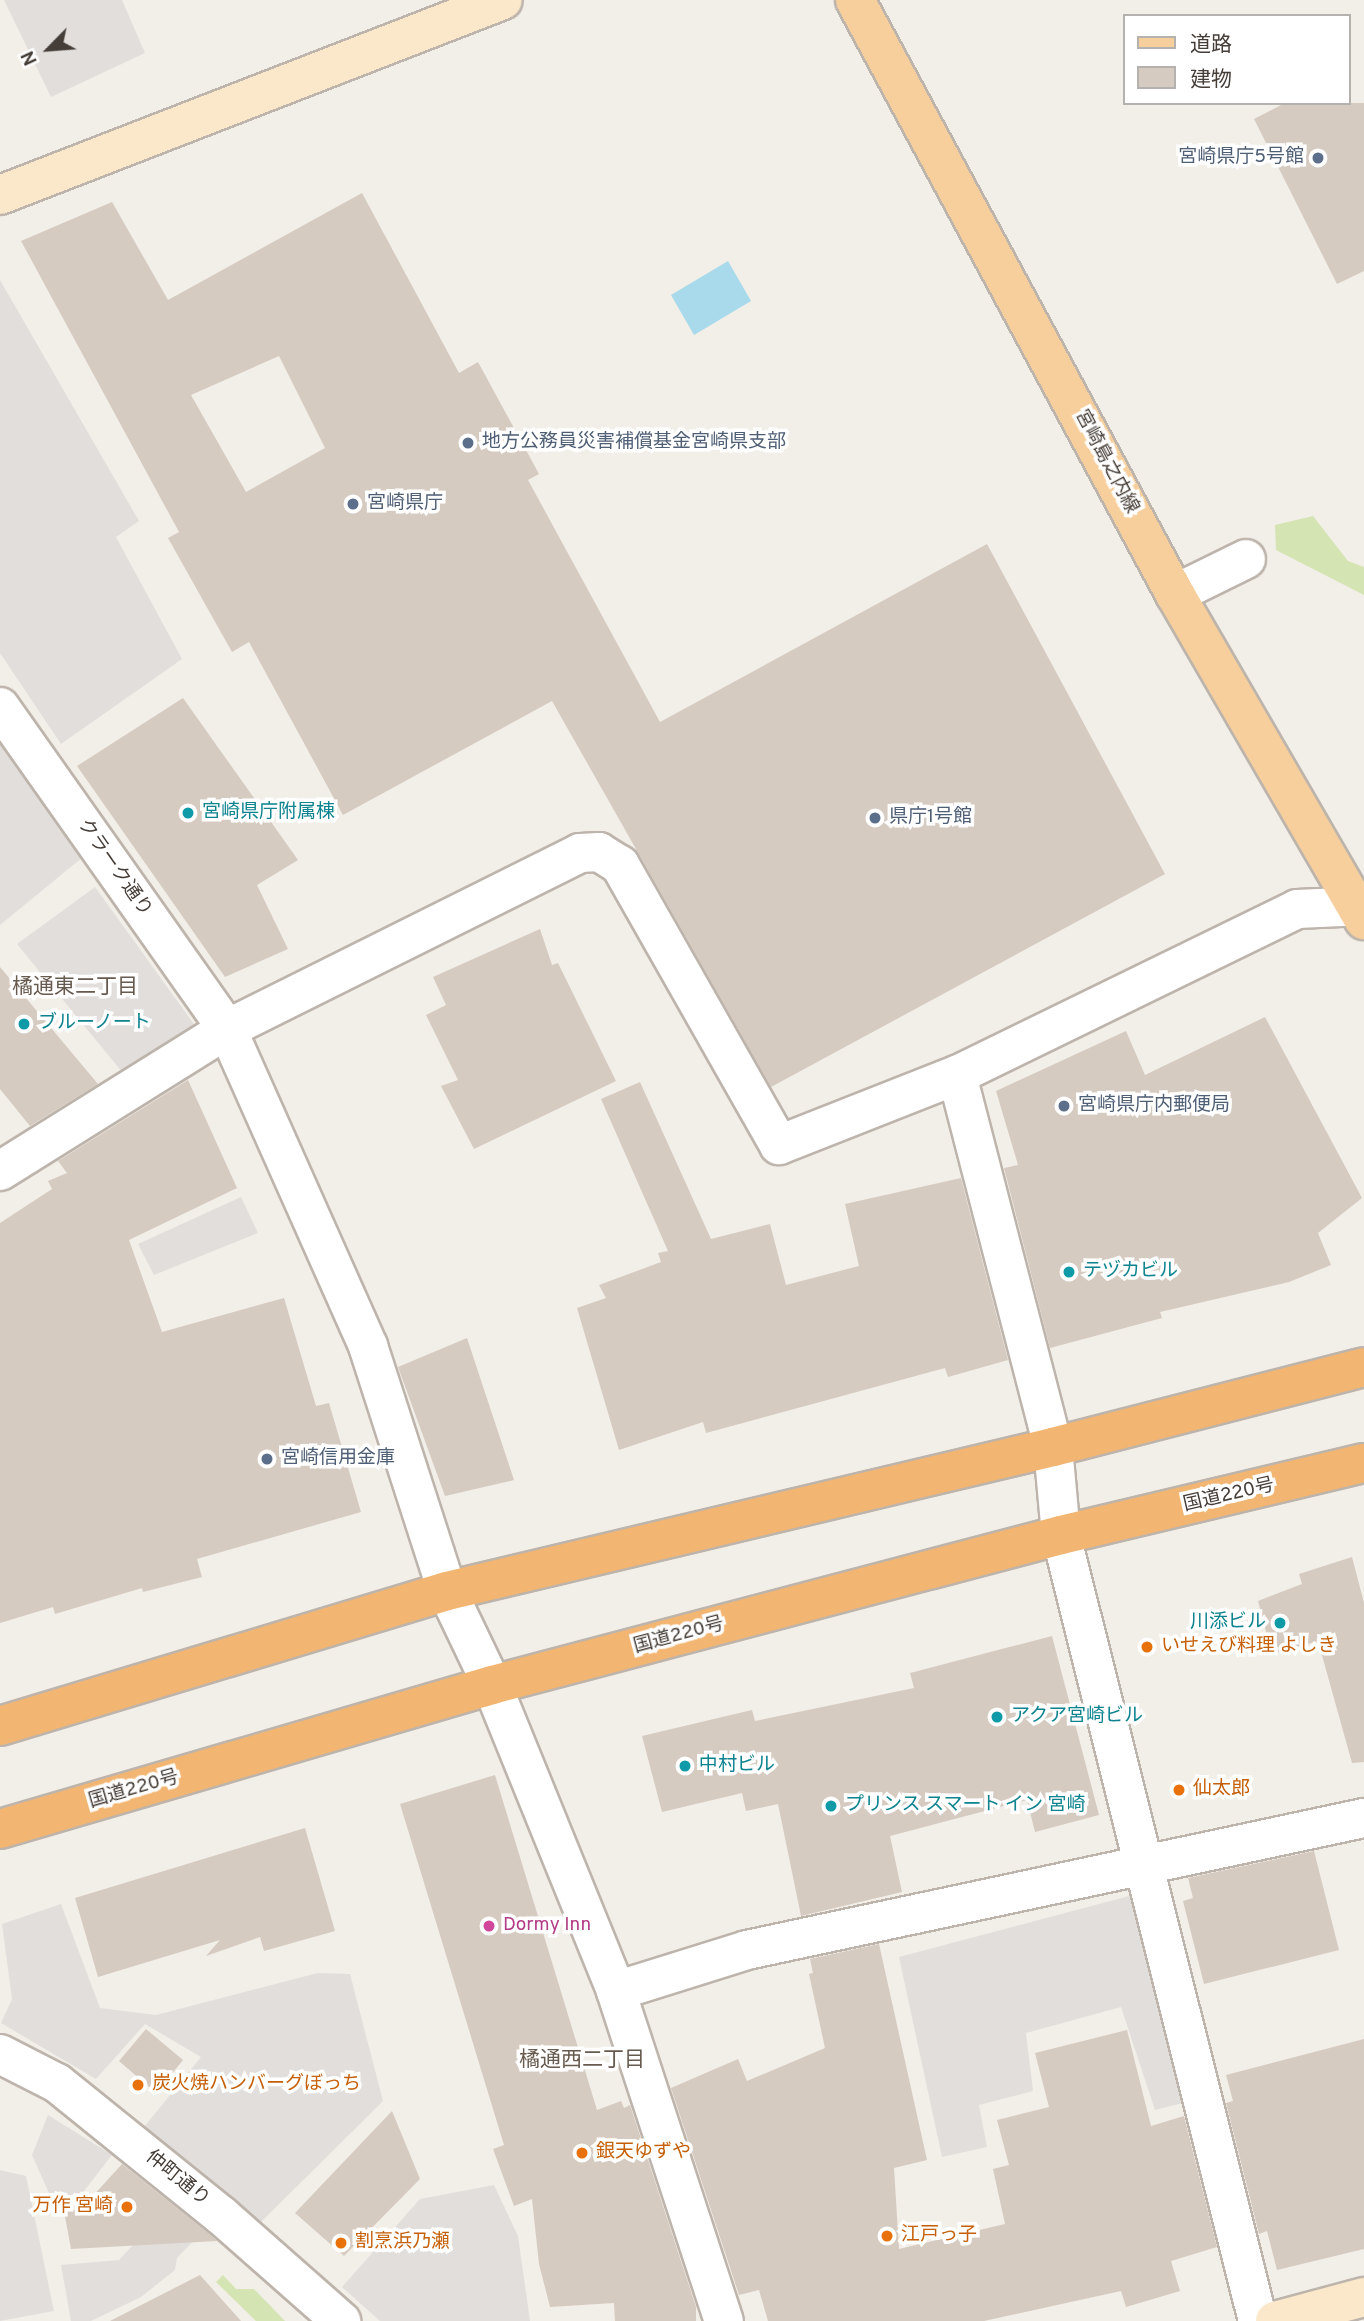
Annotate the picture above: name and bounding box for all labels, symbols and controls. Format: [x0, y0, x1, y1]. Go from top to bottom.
north arrow [14, 14, 84, 84]
legend [1122, 14, 1350, 105]
text: 道路 [1190, 32, 1232, 59]
text: N [16, 47, 44, 69]
text: 建物 [1190, 67, 1232, 94]
place label: 宮崎県庁5号館 [1178, 147, 1304, 169]
marker: 宮崎県庁5号館 [1310, 150, 1326, 166]
street label: 宮崎島之内線 [1069, 406, 1143, 518]
place label: 地方公務員災害補償基金宮崎県支部 [482, 432, 786, 454]
marker: 地方公務員災害補償基金宮崎県支部 [460, 435, 476, 451]
place label: 宮崎県庁 [367, 493, 443, 515]
marker: 宮崎県庁 [345, 496, 361, 512]
place label: 宮崎県庁附属棟 [202, 802, 335, 824]
marker: 宮崎県庁附属棟 [180, 805, 196, 821]
place label: 県庁1号館 [889, 807, 972, 829]
marker: 県庁1号館 [867, 810, 883, 826]
street label: クラーク通り [72, 815, 156, 921]
district label: 橘通東二丁目 [12, 975, 138, 1001]
place label: ブルーノート [38, 1013, 152, 1035]
marker: ブルーノート [16, 1016, 32, 1032]
place label: 宮崎県庁内郵便局 [1078, 1095, 1230, 1117]
marker: 宮崎県庁内郵便局 [1056, 1098, 1072, 1114]
place label: テヅカビル [1083, 1261, 1178, 1283]
marker: テヅカビル [1061, 1264, 1077, 1280]
place label: 宮崎信用金庫 [281, 1448, 395, 1470]
marker: 宮崎信用金庫 [259, 1451, 275, 1467]
street label: 国道220号 [1181, 1474, 1277, 1518]
place label: 川添ビル [1190, 1612, 1266, 1634]
street label: 国道220号 [631, 1613, 727, 1659]
marker: 川添ビル [1272, 1615, 1288, 1631]
place label: いせえび料理 よしき [1161, 1636, 1336, 1658]
marker: いせえび料理 よしき [1139, 1639, 1155, 1655]
place label: アクア宮崎ビル [1011, 1706, 1144, 1728]
marker: アクア宮崎ビル [989, 1709, 1005, 1725]
place label: 中村ビル [699, 1755, 775, 1777]
marker: 中村ビル [677, 1758, 693, 1774]
street label: 国道220号 [86, 1766, 182, 1814]
place label: 仙太郎 [1193, 1779, 1250, 1801]
marker: 仙太郎 [1171, 1782, 1187, 1798]
place label: プリンス スマート イン 宮崎 [845, 1795, 1086, 1817]
marker: プリンス スマート イン 宮崎 [823, 1798, 839, 1814]
place label: Dormy Inn [503, 1915, 591, 1937]
marker: Dormy Inn [481, 1918, 497, 1934]
district label: 橘通西二丁目 [519, 2048, 645, 2074]
place label: 炭火焼ハンバーグぼっち [152, 2074, 361, 2096]
marker: 炭火焼ハンバーグぼっち [130, 2077, 146, 2093]
place label: 銀天ゆずや [596, 2142, 691, 2164]
marker: 銀天ゆずや [574, 2145, 590, 2161]
street label: 仲町通り [140, 2146, 214, 2212]
place label: 万作 宮崎 [33, 2196, 113, 2218]
marker: 万作 宮崎 [119, 2199, 135, 2215]
place label: 江戸っ子 [901, 2225, 977, 2247]
marker: 江戸っ子 [879, 2228, 895, 2244]
place label: 割烹浜乃瀬 [355, 2232, 450, 2254]
marker: 割烹浜乃瀬 [333, 2235, 349, 2251]

